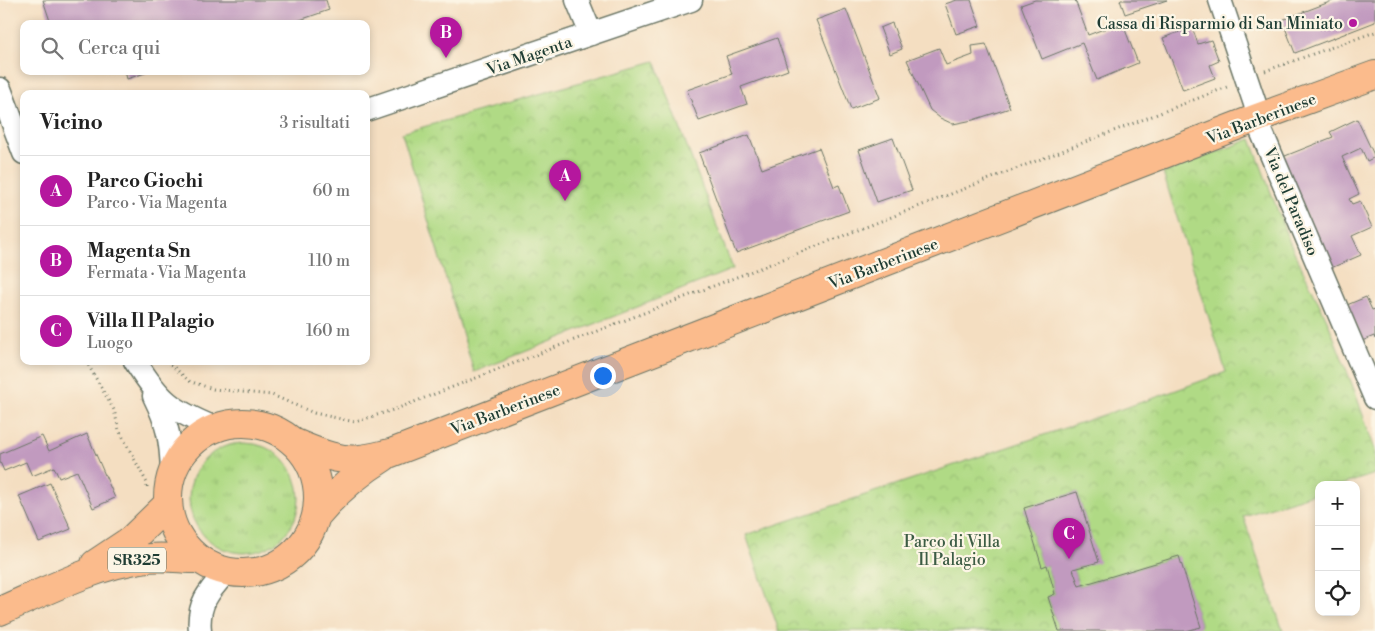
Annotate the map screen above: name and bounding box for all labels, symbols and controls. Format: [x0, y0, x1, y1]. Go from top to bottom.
place label: Cassa di Risparmio di San Miniato [1097, 14, 1343, 34]
pin: B [430, 17, 462, 58]
marker: Cassa di Risparmio di San Miniato [1347, 17, 1359, 29]
search box [20, 20, 370, 75]
street label: Via Magenta [483, 32, 576, 80]
icon: search [38, 34, 66, 62]
text: Cerca qui [78, 36, 161, 60]
street label: Via Barberinese [1203, 89, 1319, 149]
text: Vicino [40, 110, 103, 136]
text: 3 risultati [280, 113, 350, 133]
street label: Via del Paradiso [1259, 143, 1323, 259]
pin: A [549, 160, 581, 201]
text: Parco Giochi [87, 169, 203, 193]
text: A [50, 181, 62, 201]
text: 60 m [312, 181, 350, 201]
text: Parco · Via Magenta [87, 193, 227, 213]
street label: Via Barberinese [825, 234, 941, 294]
text: Magenta Sn [87, 239, 191, 263]
text: B [50, 251, 62, 271]
text: 110 m [308, 251, 350, 271]
text: Fermata · Via Magenta [87, 263, 246, 283]
text: Villa Il Palagio [87, 309, 215, 333]
text: C [50, 321, 62, 341]
text: 160 m [306, 321, 350, 341]
text: Luogo [87, 333, 133, 353]
your location [590, 363, 616, 389]
street label: Via Barberinese [447, 380, 563, 440]
map controls [1315, 481, 1360, 616]
button: + [1315, 481, 1360, 526]
pin: C [1053, 518, 1085, 559]
button: − [1315, 526, 1360, 571]
park label: Parco di Villa Il Palagio [904, 532, 1001, 570]
road number: SR325 [108, 548, 166, 572]
button: locate [1315, 571, 1360, 616]

